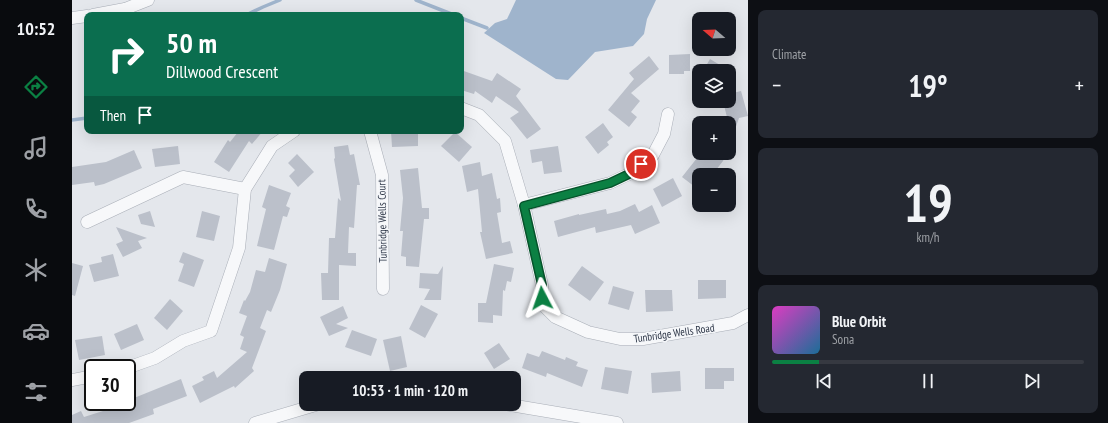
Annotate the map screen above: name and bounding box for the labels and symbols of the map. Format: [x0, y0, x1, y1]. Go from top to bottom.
north arrow [692, 12, 736, 56]
pin [624, 147, 658, 181]
street label: Tunbridge Wells Court [374, 179, 390, 263]
position arrow [521, 277, 563, 319]
street label: Tunbridge Wells Road [633, 320, 716, 346]
speed limit sign: 30 [84, 359, 136, 411]

